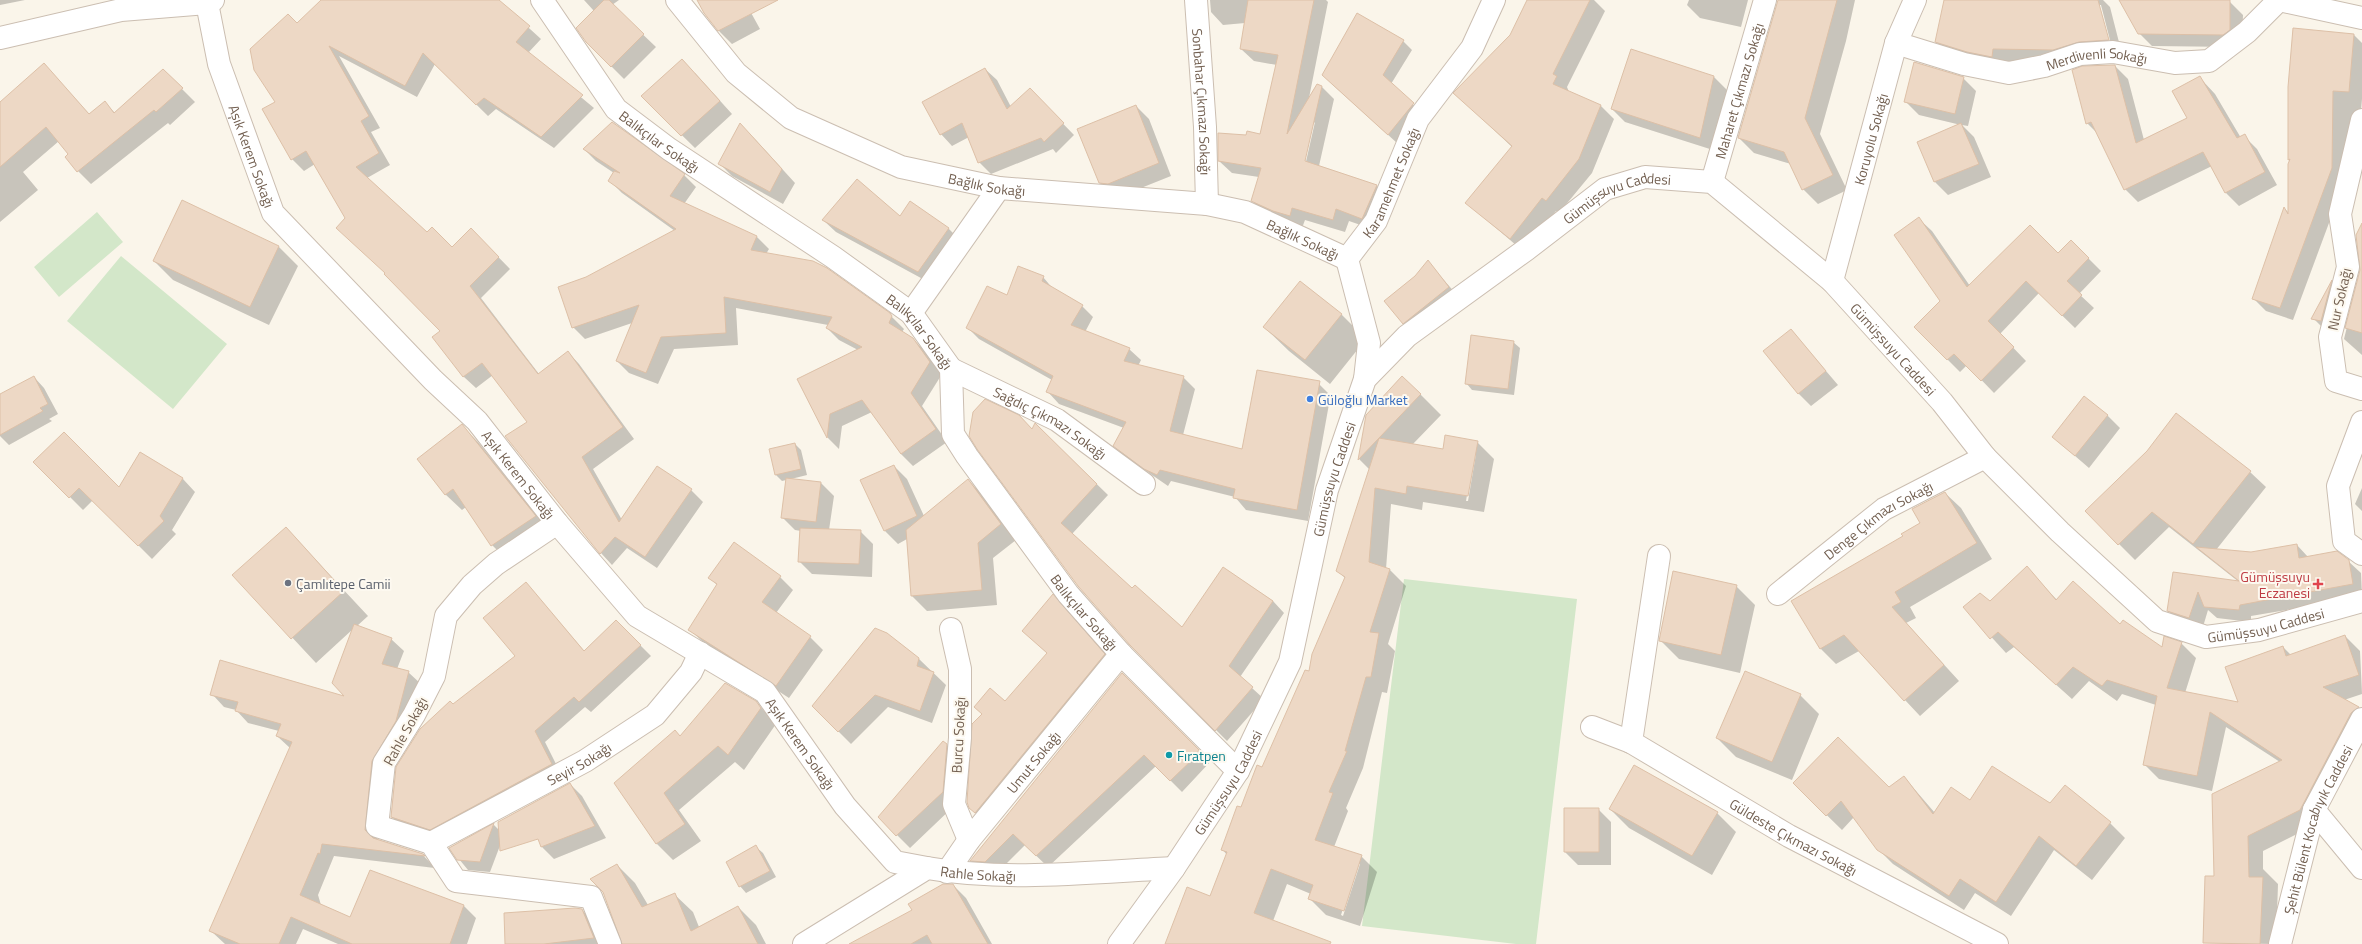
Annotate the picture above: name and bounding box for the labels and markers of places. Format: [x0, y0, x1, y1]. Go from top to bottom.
place label: Güloğlu Market [1318, 389, 1408, 410]
marker: Güloğlu Market [1305, 394, 1315, 404]
place label: Gümüşsuyu Eczanesi [2240, 566, 2310, 603]
place label: Çamlıtepe Camii [296, 573, 391, 594]
marker: Çamlıtepe Camii [283, 578, 293, 588]
marker: Gümüşsuyu Eczanesi [2313, 579, 2323, 589]
place label: Fıratpen [1177, 745, 1226, 766]
marker: Fıratpen [1164, 750, 1174, 760]

